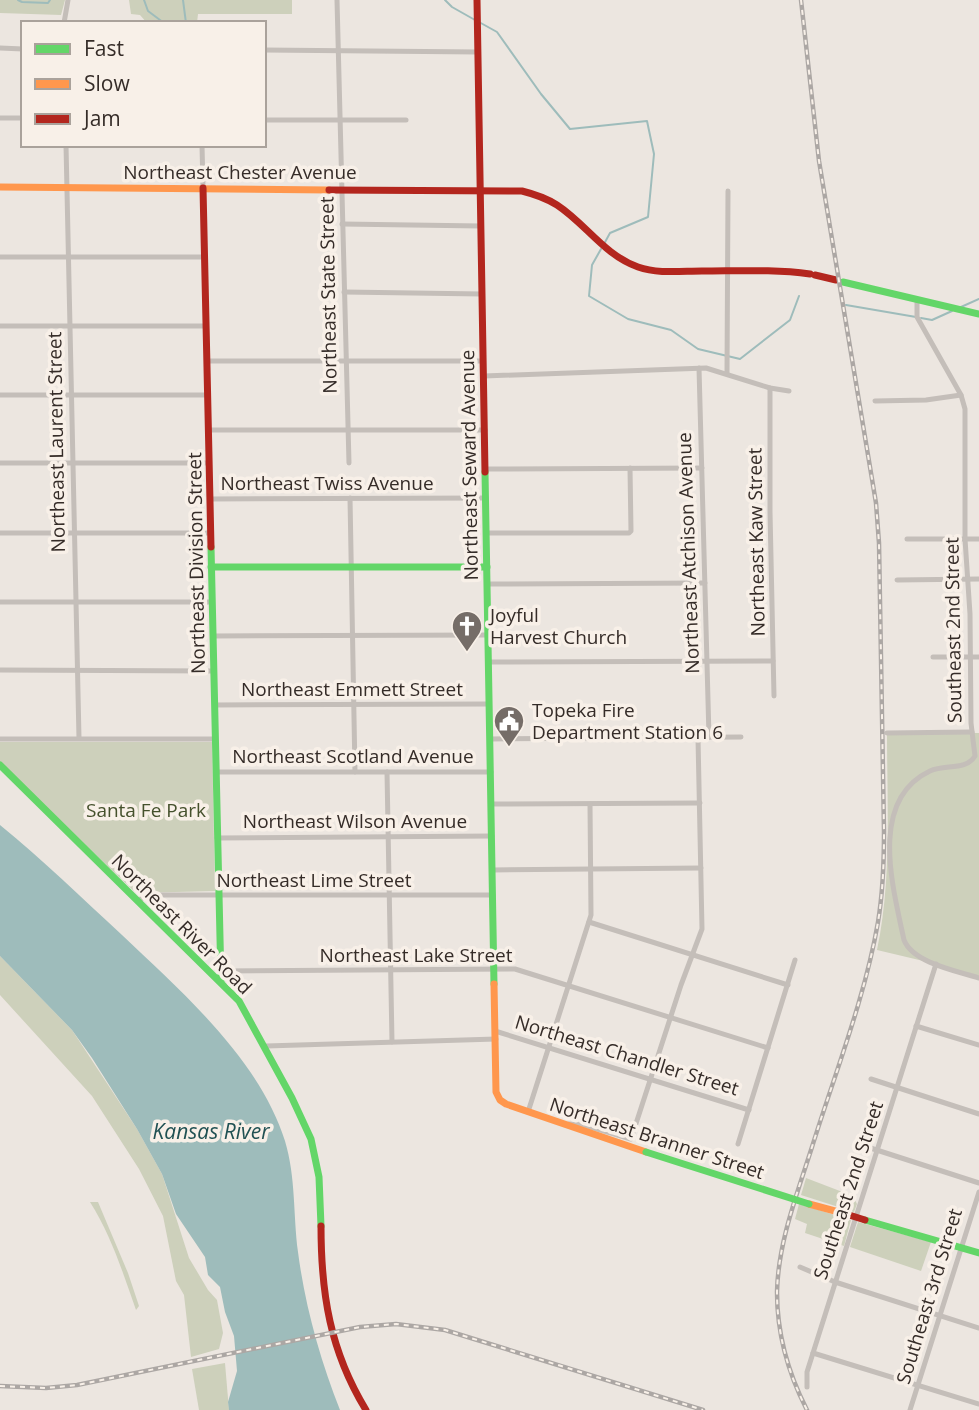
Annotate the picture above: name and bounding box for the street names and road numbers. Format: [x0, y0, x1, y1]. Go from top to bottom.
street label: Northeast Chester Avenue [123, 159, 357, 185]
street label: Northeast State Street [313, 196, 343, 394]
street label: Northeast Laurent Street [41, 331, 71, 553]
street label: Northeast Seward Avenue [454, 349, 484, 581]
street label: Northeast Atchison Avenue [671, 432, 705, 674]
street label: Northeast Kaw Street [741, 447, 771, 637]
street label: Northeast Division Street [181, 452, 211, 674]
street label: Northeast Twiss Avenue [220, 470, 434, 496]
street label: Southeast 2nd Street [938, 537, 968, 723]
street label: Northeast Emmett Street [241, 676, 463, 702]
street label: Northeast Scotland Avenue [232, 743, 474, 769]
street label: Northeast Wilson Avenue [243, 808, 467, 834]
street label: Northeast River Road [106, 848, 258, 1000]
street label: Northeast Lime Street [217, 867, 412, 893]
street label: Northeast Lake Street [319, 942, 513, 968]
street label: Northeast Chandler Street [512, 1009, 742, 1102]
street label: Northeast Branner Street [546, 1091, 768, 1185]
street label: Southeast 2nd Street [807, 1097, 889, 1282]
street label: Southeast 3rd Street [890, 1205, 968, 1387]

